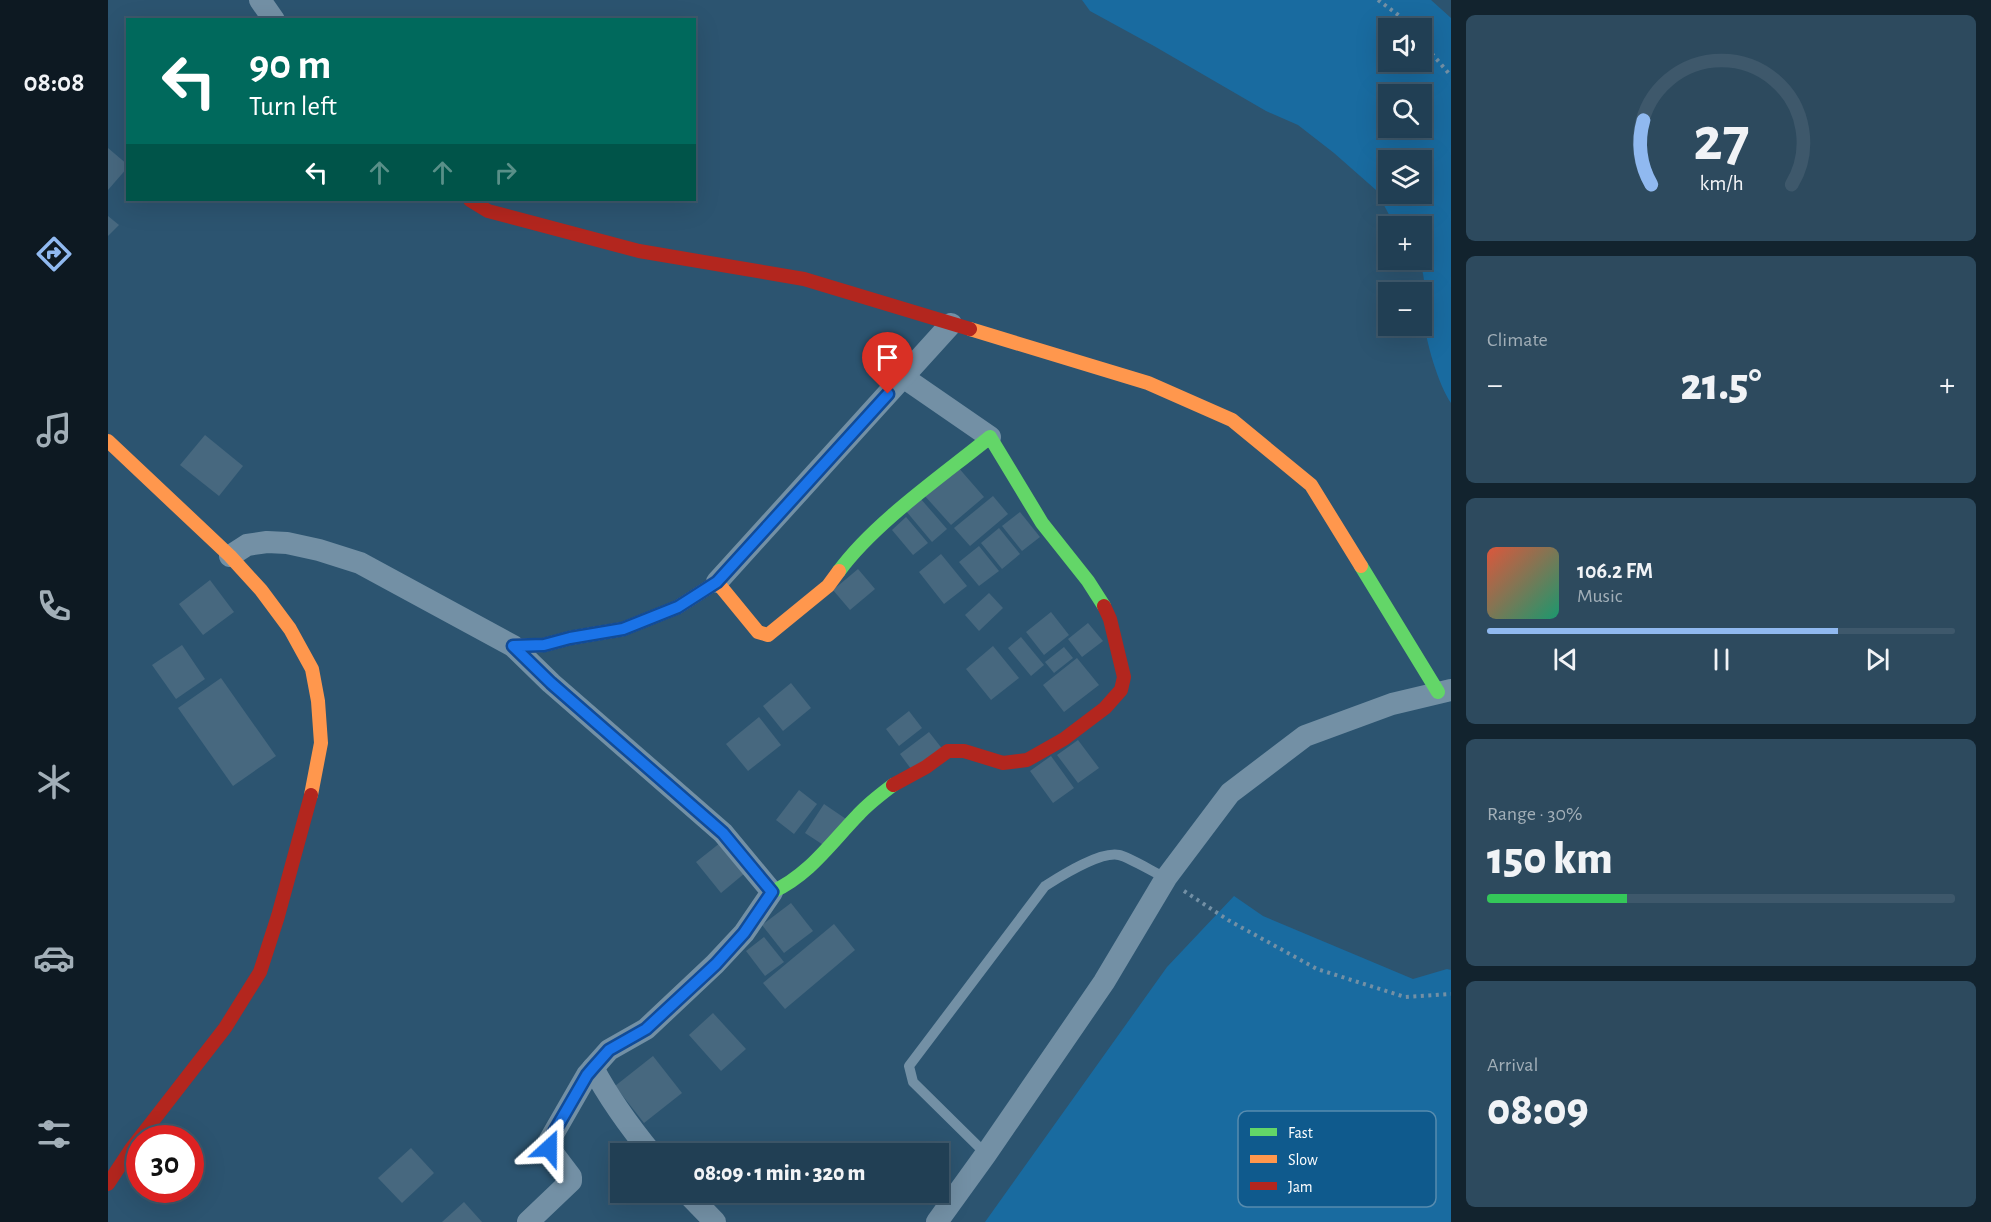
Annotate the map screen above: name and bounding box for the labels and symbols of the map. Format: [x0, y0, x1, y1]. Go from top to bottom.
pin [862, 332, 913, 394]
legend [1238, 1111, 1436, 1207]
position arrow [517, 1116, 581, 1180]
speed limit sign: 30 [126, 1125, 204, 1203]
text: Fast [1288, 1125, 1313, 1141]
text: Slow [1288, 1152, 1318, 1168]
text: Jam [1288, 1179, 1313, 1195]

